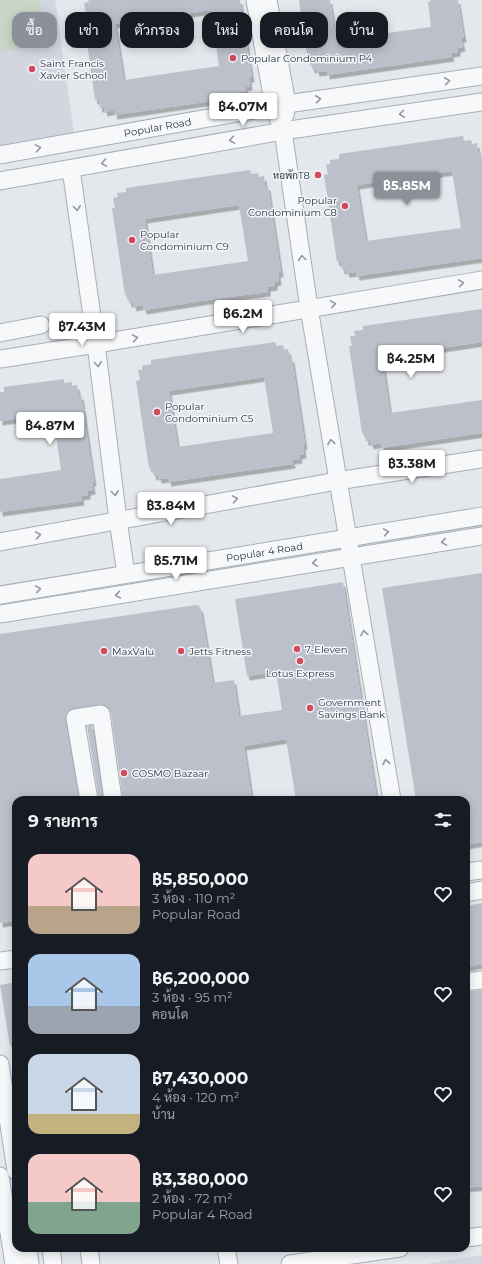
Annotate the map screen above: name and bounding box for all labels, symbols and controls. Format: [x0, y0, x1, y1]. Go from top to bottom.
chip: ซื้อ [12, 12, 57, 48]
chip: เช่า [65, 12, 112, 48]
chip: ตัวกรอง [120, 12, 194, 48]
chip: ใหม่ [202, 12, 252, 48]
chip: คอนโด [260, 12, 328, 48]
chip: บ้าน [336, 12, 388, 48]
place label: Popular Condominium P4 [241, 52, 373, 65]
marker: Popular Condominium P4 [228, 53, 238, 63]
place label: Saint Francis Xavier School [40, 57, 107, 82]
marker: Saint Francis Xavier School [27, 64, 37, 74]
one-way arrow [444, 77, 450, 86]
pin: ฿4.07M [210, 93, 276, 127]
one-way arrow [315, 95, 321, 104]
text: ฿4.07M [218, 98, 268, 114]
one-way arrow [399, 109, 405, 118]
street label: Popular Road [123, 115, 192, 140]
one-way arrow [229, 136, 235, 144]
one-way arrow [35, 144, 42, 153]
one-way arrow [101, 159, 107, 167]
place label: หอพักT8 [273, 169, 310, 182]
marker: หอพักT8 [313, 170, 323, 180]
pin: ฿5.85M [374, 172, 440, 206]
text: ฿5.85M [383, 177, 431, 193]
place label: Popular Condominium C8 [248, 194, 337, 219]
marker: Popular Condominium C8 [340, 201, 350, 211]
one-way arrow [72, 205, 81, 211]
place label: Popular Condominium C9 [140, 228, 229, 253]
marker: Popular Condominium C9 [127, 235, 137, 245]
one-way arrow [298, 255, 307, 262]
one-way arrow [458, 280, 464, 288]
pin: ฿6.2M [215, 300, 271, 334]
one-way arrow [329, 300, 336, 309]
text: ฿6.2M [223, 305, 263, 321]
pin: ฿7.43M [49, 313, 115, 347]
text: ฿7.43M [58, 318, 106, 334]
one-way arrow [132, 334, 138, 343]
pin: ฿4.25M [378, 345, 444, 379]
text: ฿4.25M [387, 350, 435, 366]
one-way arrow [94, 361, 103, 367]
place label: Popular Condominium C5 [165, 400, 254, 425]
marker: Popular Condominium C5 [152, 407, 162, 417]
pin: ฿4.87M [17, 412, 83, 446]
text: ฿4.87M [25, 417, 75, 433]
one-way arrow [327, 439, 336, 445]
pin: ฿3.38M [379, 450, 445, 484]
text: ฿3.38M [388, 455, 436, 471]
one-way arrow [110, 490, 119, 496]
pin: ฿3.84M [138, 492, 204, 526]
one-way arrow [232, 495, 238, 504]
text: ฿3.84M [146, 497, 196, 513]
one-way arrow [383, 528, 389, 537]
one-way arrow [35, 531, 41, 540]
one-way arrow [440, 538, 447, 546]
street label: Popular 4 Road [225, 539, 304, 565]
pin: ฿5.71M [143, 547, 209, 581]
text: ฿5.71M [154, 552, 198, 568]
one-way arrow [312, 558, 318, 567]
one-way arrow [35, 585, 42, 594]
one-way arrow [115, 590, 121, 599]
one-way arrow [360, 630, 369, 636]
place label: 7-Eleven [305, 643, 348, 656]
marker: 7-Eleven [292, 644, 302, 654]
place label: MaxValu [112, 645, 154, 658]
place label: Jetts Fitness [188, 645, 251, 658]
marker: MaxValu [99, 646, 109, 656]
marker: Jetts Fitness [176, 646, 186, 656]
marker: Lotus Express [295, 656, 305, 666]
place label: Lotus Express [266, 667, 334, 680]
place label: Government Savings Bank [318, 696, 385, 721]
marker: Government Savings Bank [305, 703, 315, 713]
one-way arrow [382, 758, 390, 765]
place label: COSMO Bazaar [132, 767, 208, 780]
marker: COSMO Bazaar [119, 768, 129, 778]
icon: filters [432, 809, 454, 831]
text: 9 รายการ [28, 811, 98, 831]
text: ฿5,850,000 [152, 869, 249, 889]
icon: home [60, 870, 108, 918]
icon: heart [432, 883, 454, 905]
text: 3 ห้อง · 110 m² [152, 890, 235, 906]
text: Popular Road [152, 906, 241, 922]
text: ฿6,200,000 [152, 968, 250, 988]
icon: home [60, 970, 108, 1018]
icon: heart [432, 983, 454, 1005]
text: 3 ห้อง · 95 m² [152, 989, 233, 1005]
text: คอนโด [152, 1006, 188, 1022]
text: ฿7,430,000 [152, 1068, 248, 1088]
icon: home [60, 1070, 108, 1118]
icon: heart [432, 1083, 454, 1105]
text: 4 ห้อง · 120 m² [152, 1089, 239, 1105]
text: บ้าน [152, 1106, 175, 1122]
text: ฿3,380,000 [152, 1169, 248, 1189]
icon: home [60, 1170, 108, 1218]
icon: heart [432, 1183, 454, 1205]
text: 2 ห้อง · 72 m² [152, 1190, 233, 1206]
text: Popular 4 Road [152, 1206, 253, 1222]

